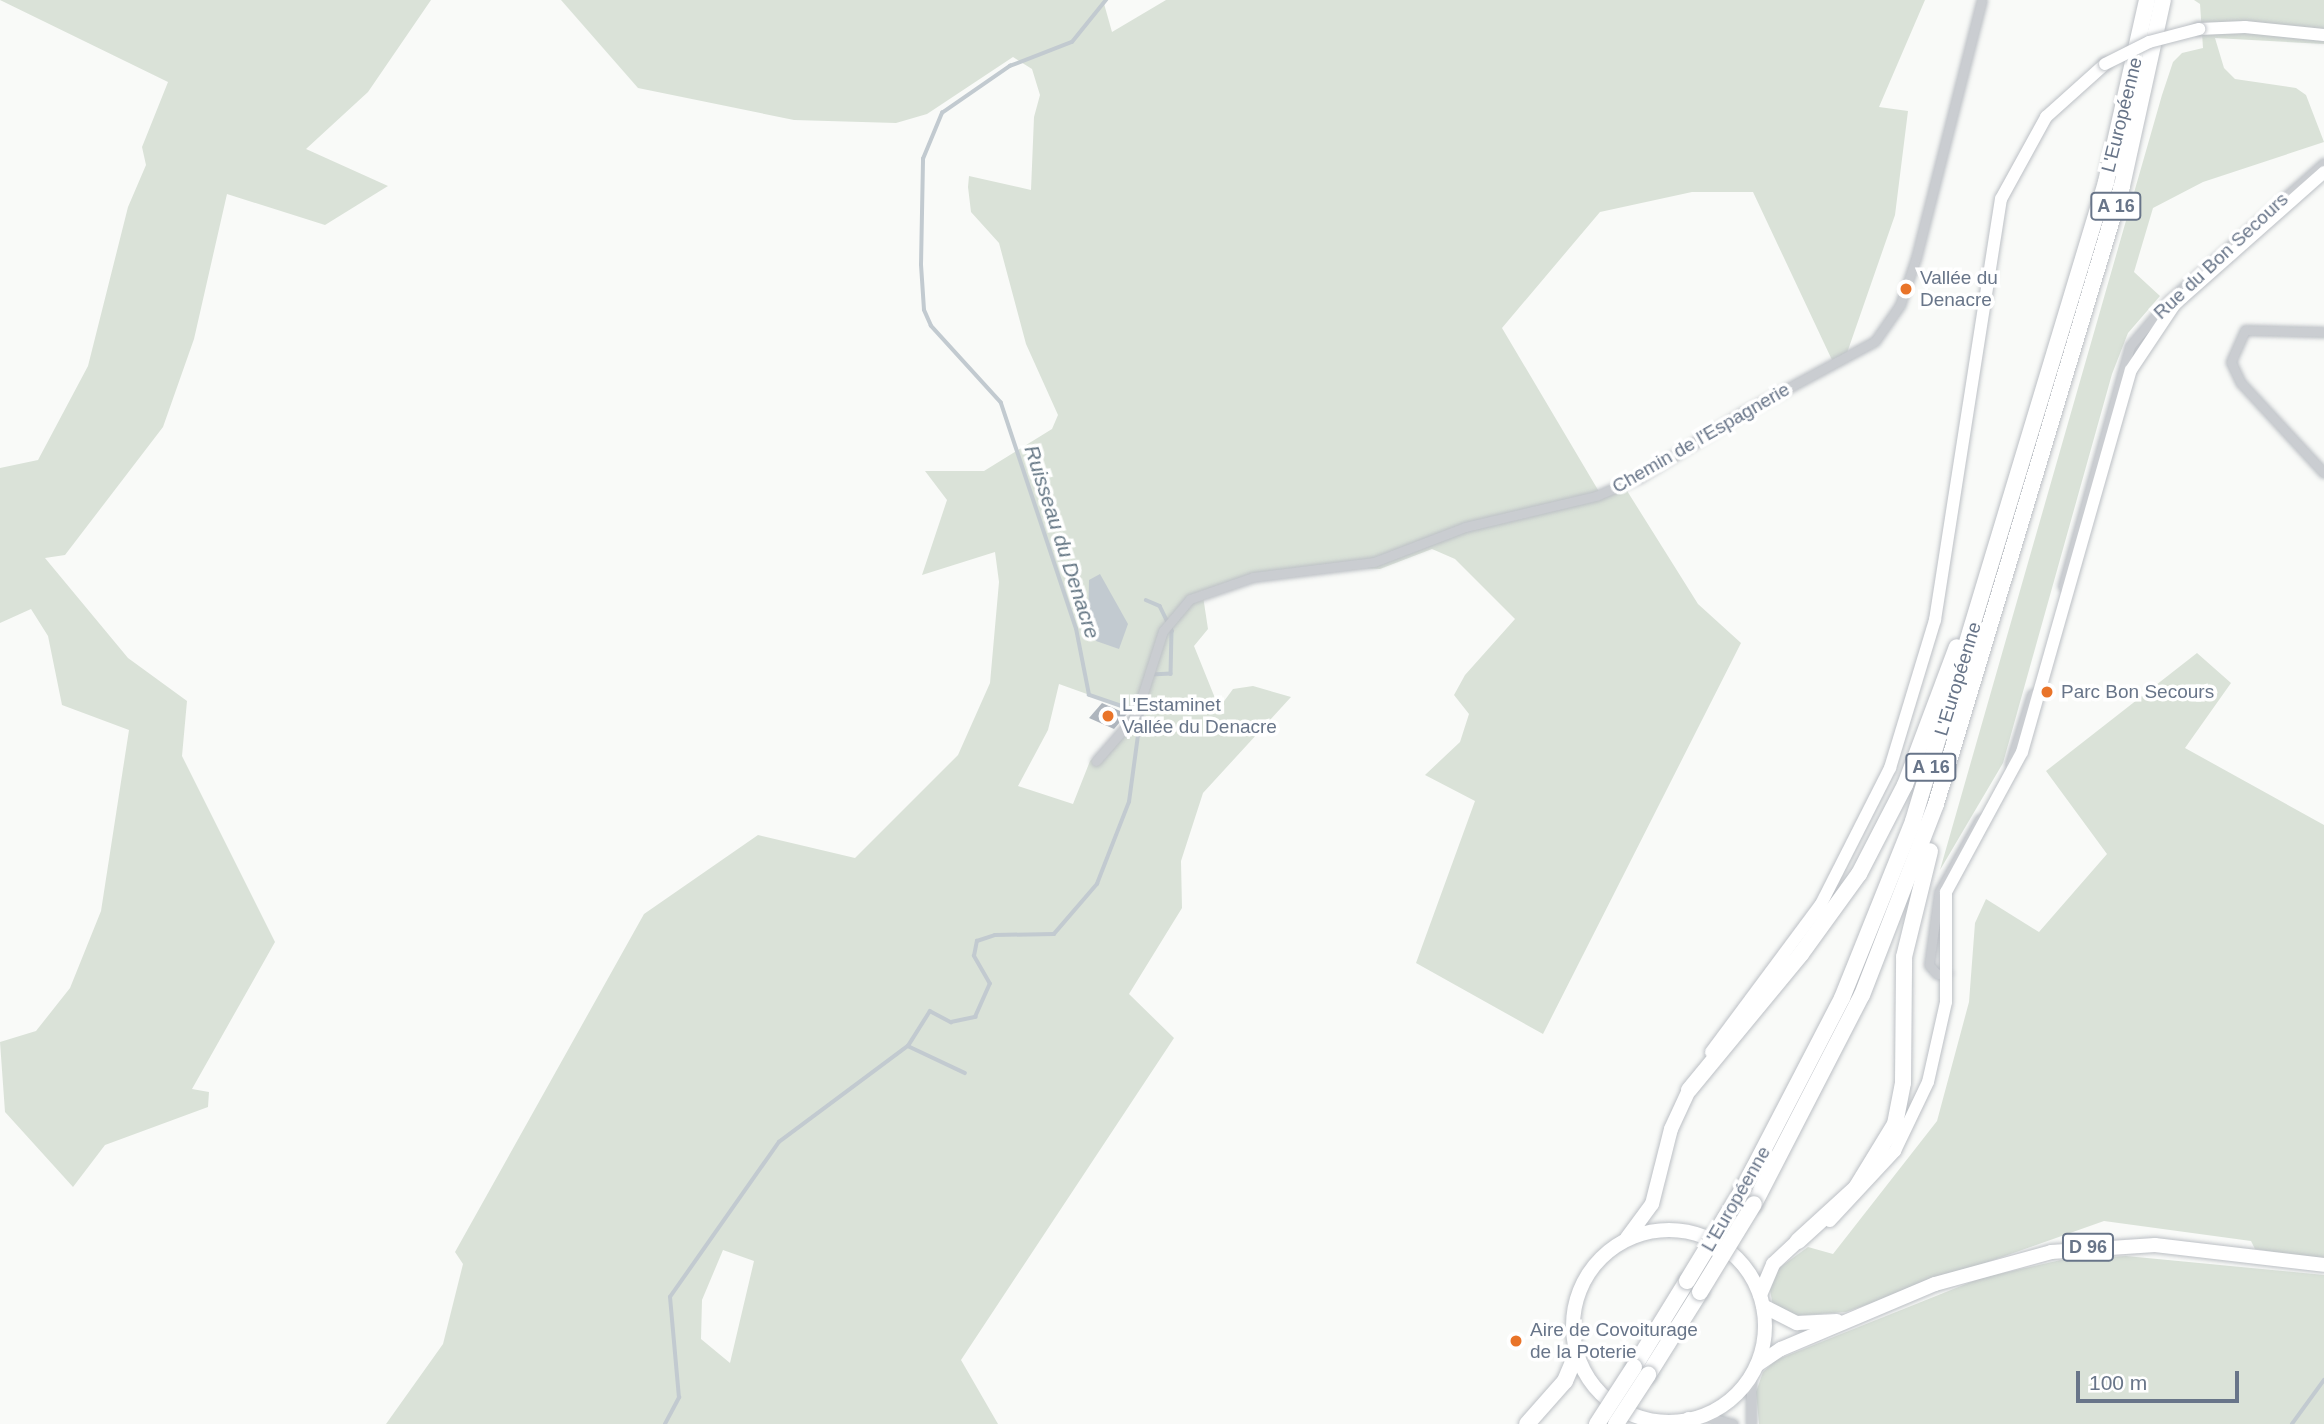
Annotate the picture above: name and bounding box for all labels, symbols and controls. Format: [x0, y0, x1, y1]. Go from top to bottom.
street label: L'Européenne [2097, 55, 2147, 175]
street label: Rue du Bon Secours [2149, 188, 2293, 324]
road number: A 16 [2090, 191, 2142, 220]
place label: Vallée du Denacre [1920, 267, 1998, 311]
marker: Vallée du Denacre [1898, 281, 1914, 297]
street label: Chemin de l'Espagnerie [1608, 378, 1794, 498]
water label: Ruisseau du Denacre [1019, 442, 1105, 642]
street label: L'Européenne [1930, 619, 1986, 739]
place label: Parc Bon Secours [2061, 681, 2214, 703]
marker: Parc Bon Secours [2039, 684, 2055, 700]
place label: L'Estaminet Vallée du Denacre [1122, 694, 1277, 738]
marker: L'Estaminet Vallée du Denacre [1100, 708, 1116, 724]
road number: A 16 [1905, 752, 1957, 782]
street label: L'Européenne [1697, 1142, 1775, 1256]
road number: D 96 [2062, 1232, 2114, 1262]
place label: Aire de Covoiturage de la Poterie [1530, 1319, 1698, 1363]
marker: Aire de Covoiturage de la Poterie [1508, 1333, 1524, 1349]
scale bar [2079, 1358, 2242, 1402]
text: 100 m [2089, 1371, 2147, 1394]

